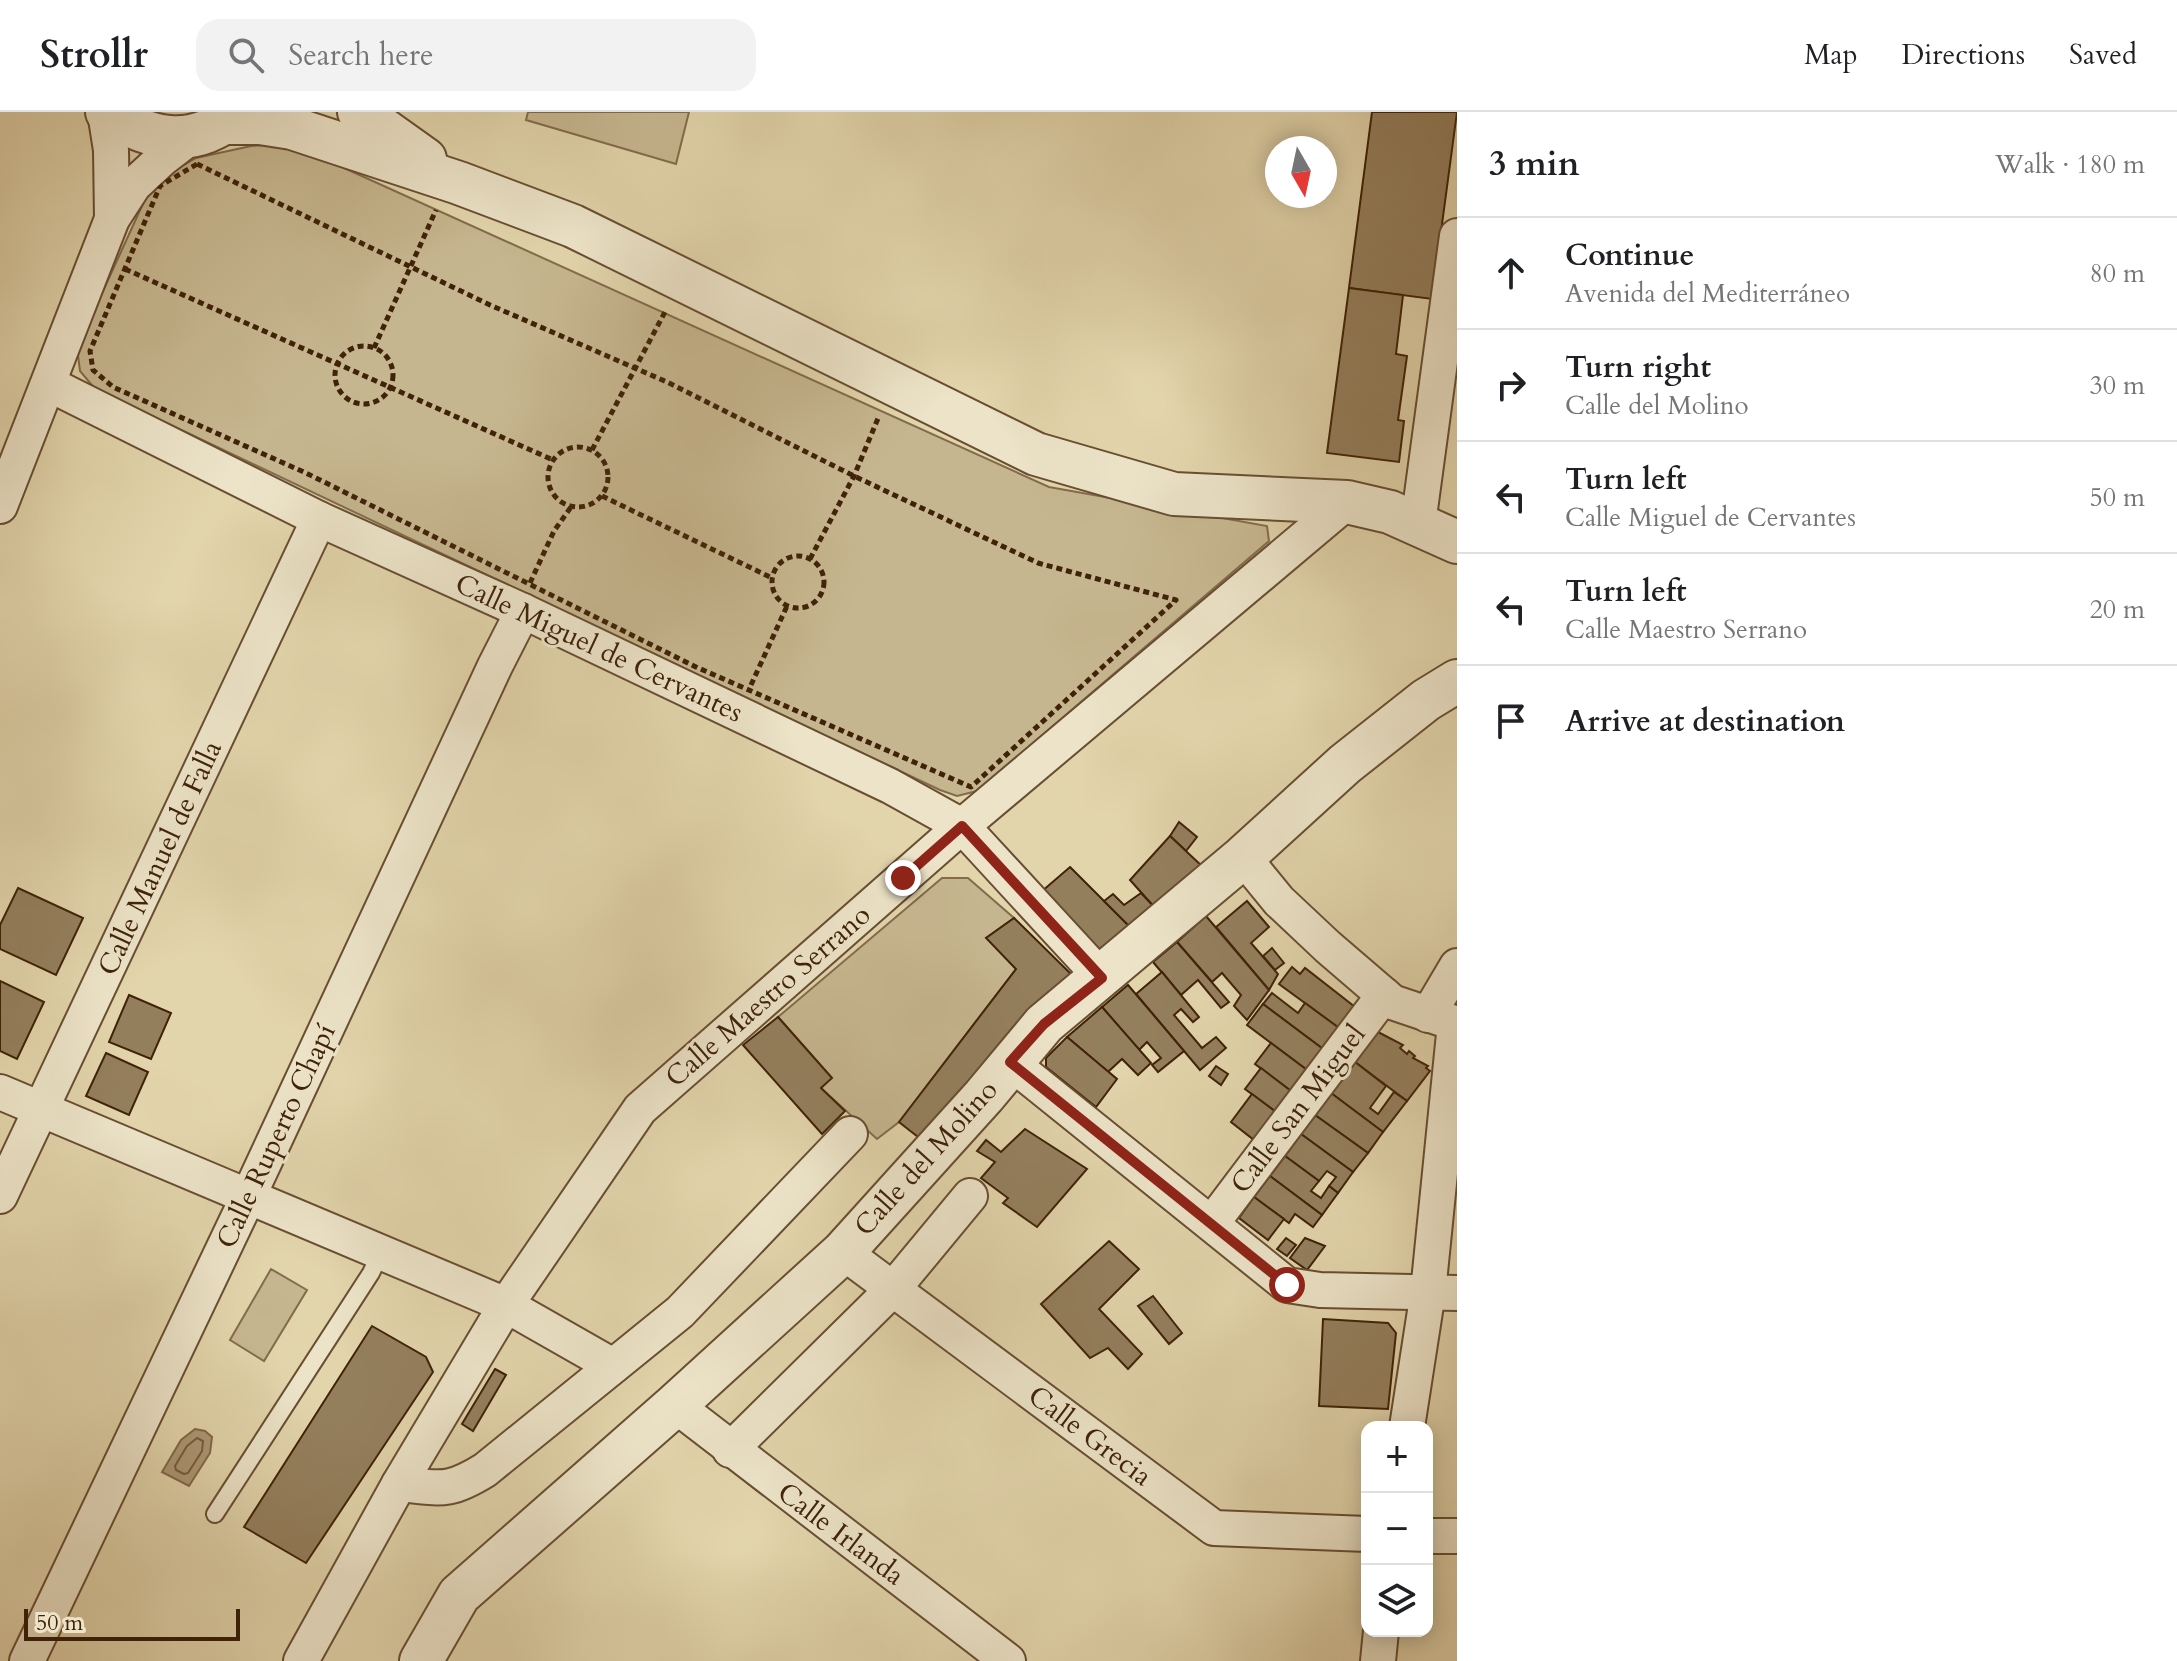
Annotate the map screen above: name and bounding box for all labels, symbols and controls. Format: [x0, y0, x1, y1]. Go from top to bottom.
search box [196, 19, 756, 91]
text: Strollr [40, 29, 148, 81]
icon: search [224, 33, 268, 77]
text: Search here [288, 35, 434, 76]
text: Map [1804, 36, 1858, 74]
text: Directions [1902, 36, 2025, 74]
text: Saved [2069, 36, 2137, 74]
north arrow [1265, 136, 1337, 208]
text: 3 min [1489, 141, 1580, 187]
text: Walk · 180 m [1995, 147, 2145, 182]
text: Continue [1565, 235, 1694, 276]
icon: ahead [1489, 251, 1533, 295]
text: 80 m [2089, 256, 2145, 291]
text: Avenida del Mediterráneo [1565, 276, 1850, 311]
text: Turn right [1565, 347, 1711, 388]
icon: right [1489, 363, 1533, 407]
text: 30 m [2089, 368, 2145, 403]
text: Calle del Molino [1565, 388, 1749, 423]
text: Turn left [1565, 459, 1687, 500]
icon: left [1489, 475, 1533, 519]
text: 50 m [2089, 480, 2145, 515]
text: Calle Miguel de Cervantes [1565, 500, 1856, 535]
street label: Calle Miguel de Cervantes [449, 565, 749, 731]
text: Turn left [1565, 571, 1687, 612]
icon: left [1489, 587, 1533, 631]
text: 20 m [2089, 592, 2145, 627]
text: Calle Maestro Serrano [1565, 612, 1807, 647]
icon: arrive [1489, 699, 1533, 743]
text: Arrive at destination [1565, 701, 1845, 742]
street label: Calle Manuel de Falla [89, 735, 231, 981]
route end [885, 860, 921, 896]
street label: Calle Maestro Serrano [657, 896, 879, 1096]
street label: Calle Ruperto Chapí [207, 1017, 345, 1254]
street label: Calle San Miguel [1222, 1017, 1374, 1201]
street label: Calle del Molino [846, 1072, 1006, 1244]
route start [1269, 1267, 1305, 1303]
street label: Calle Grecia [1020, 1377, 1160, 1495]
map controls [1361, 1421, 1433, 1637]
button: + [1361, 1421, 1433, 1493]
street label: Calle Irlanda [770, 1474, 912, 1594]
button: − [1361, 1493, 1433, 1565]
button: layers [1361, 1565, 1433, 1637]
scale bar [24, 1605, 240, 1641]
text: 50 m [36, 1608, 83, 1638]

